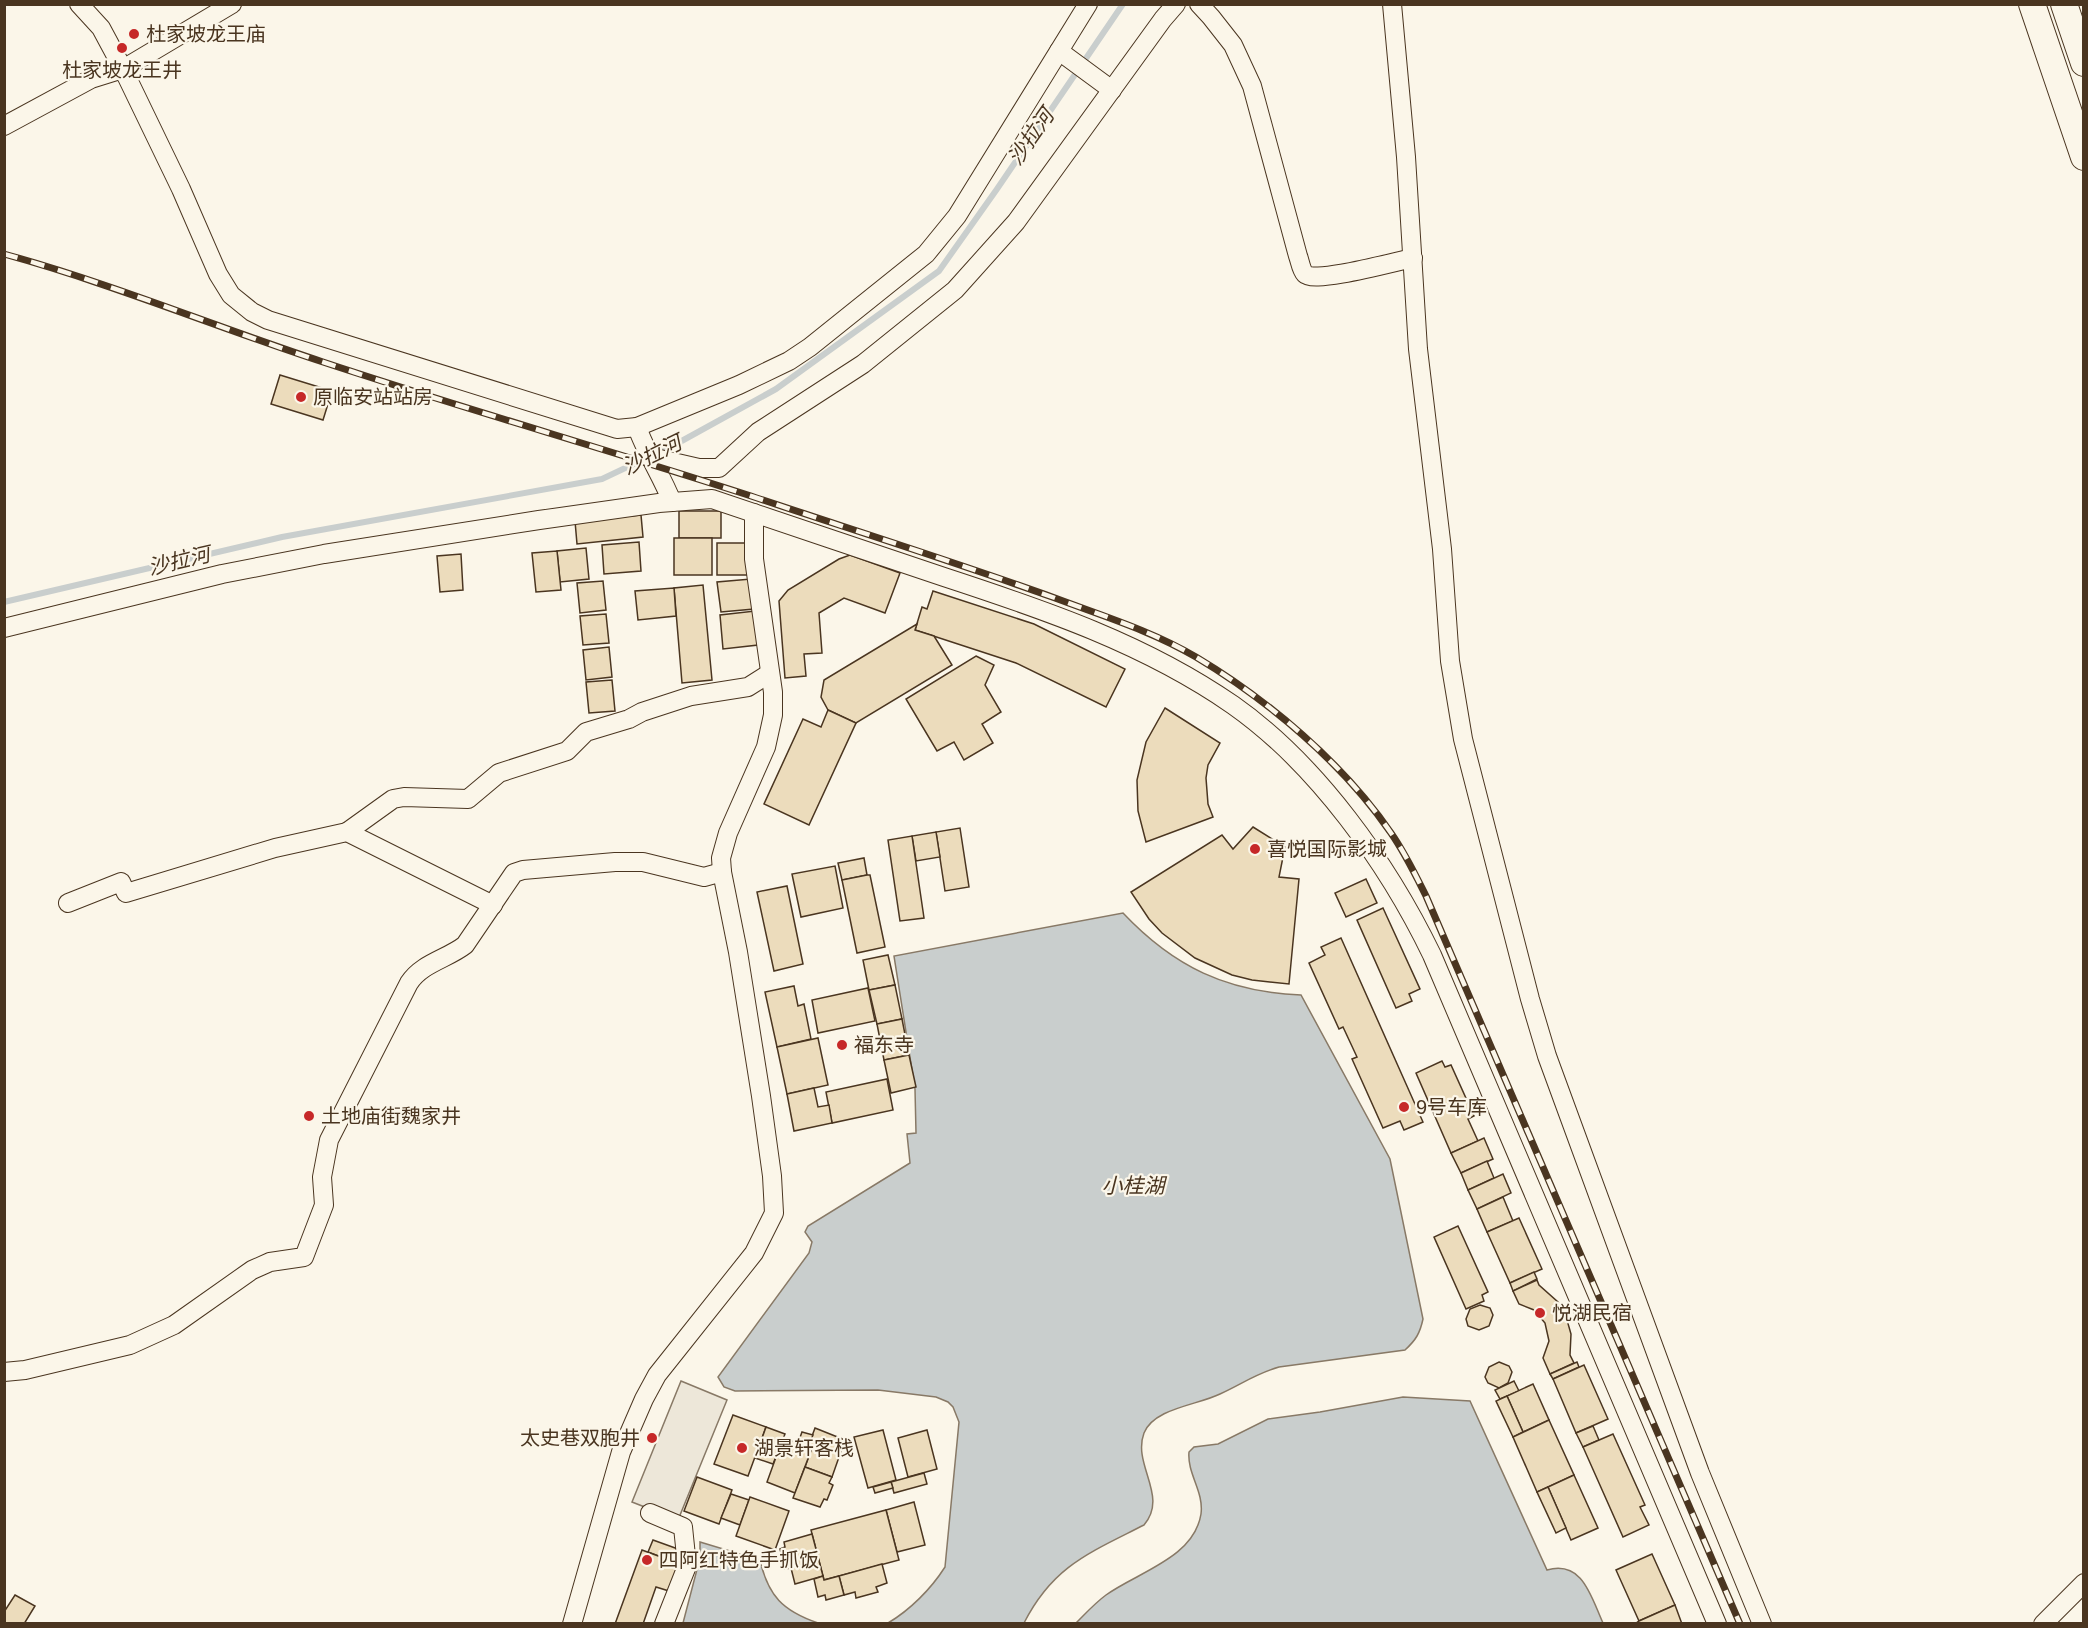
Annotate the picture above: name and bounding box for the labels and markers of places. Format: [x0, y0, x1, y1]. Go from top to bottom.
place label: 杜家坡龙王庙 [146, 23, 266, 45]
marker: 杜家坡龙王庙 [127, 27, 141, 41]
marker: 杜家坡龙王井 [115, 41, 129, 55]
place label: 杜家坡龙王井 [62, 59, 182, 81]
place label: 原临安站站房 [313, 386, 433, 408]
marker: 原临安站站房 [294, 390, 308, 404]
place label: 喜悦国际影城 [1267, 838, 1387, 860]
marker: 喜悦国际影城 [1248, 842, 1262, 856]
place label: 福东寺 [854, 1034, 914, 1056]
marker: 福东寺 [835, 1038, 849, 1052]
place label: 9号车库 [1416, 1096, 1487, 1118]
marker: 9号车库 [1397, 1100, 1411, 1114]
place label: 土地庙街魏家井 [321, 1105, 461, 1127]
marker: 土地庙街魏家井 [302, 1109, 316, 1123]
place label: 悦湖民宿 [1552, 1302, 1632, 1324]
marker: 悦湖民宿 [1533, 1306, 1547, 1320]
place label: 太史巷双胞井 [520, 1427, 640, 1449]
marker: 太史巷双胞井 [645, 1431, 659, 1445]
place label: 湖景轩客栈 [754, 1437, 854, 1459]
marker: 湖景轩客栈 [735, 1441, 749, 1455]
place label: 四阿红特色手抓饭 [659, 1549, 819, 1571]
marker: 四阿红特色手抓饭 [640, 1553, 654, 1567]

